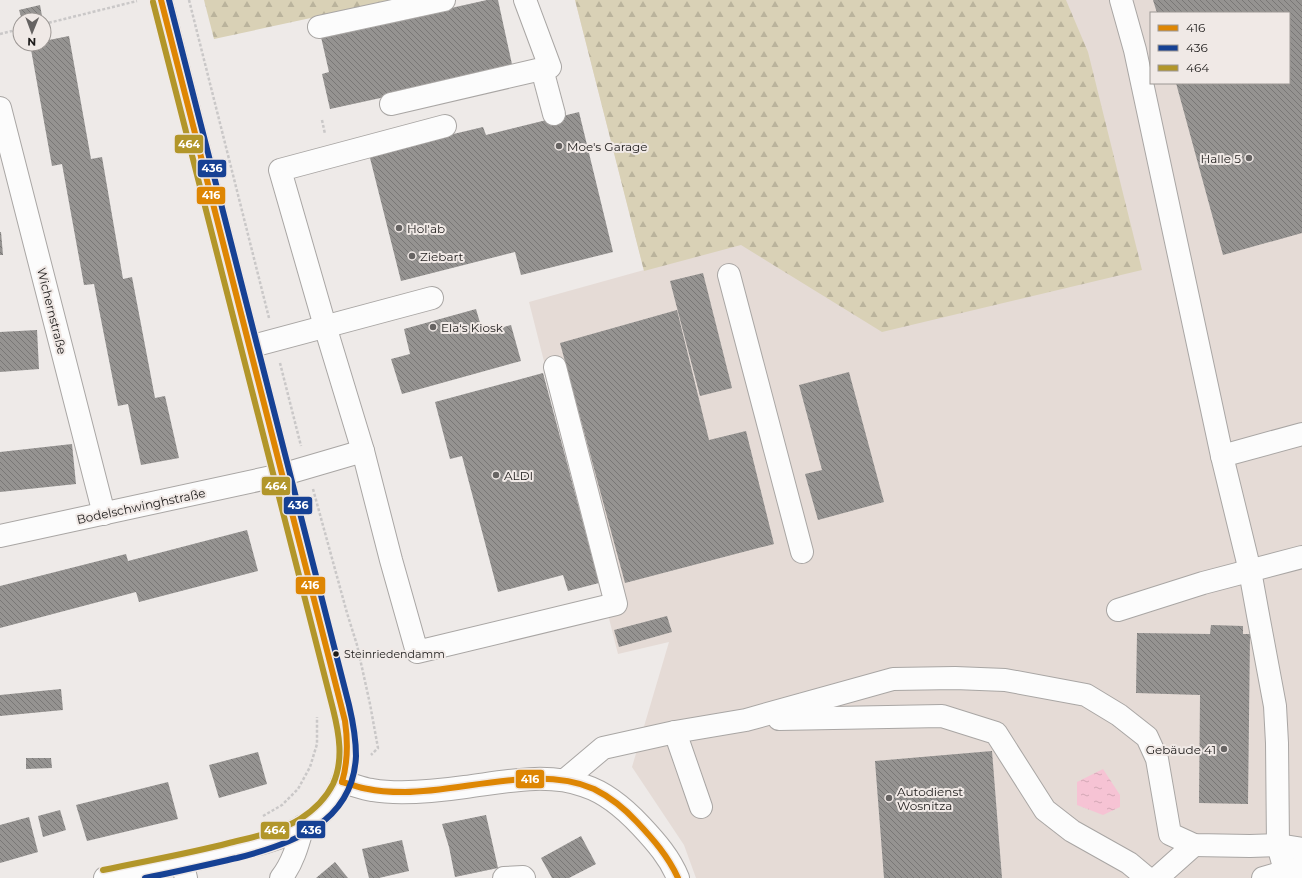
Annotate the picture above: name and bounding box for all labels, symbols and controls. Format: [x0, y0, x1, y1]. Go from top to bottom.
north arrow [12, 12, 52, 52]
legend [1150, 12, 1290, 84]
text: 416 [1186, 20, 1205, 35]
text: N [27, 35, 36, 49]
text: 436 [1186, 40, 1208, 55]
text: 464 [1186, 60, 1209, 75]
line badge: 464 [174, 134, 204, 154]
text: 464 [178, 137, 200, 151]
place label: Moe's Garage [567, 139, 648, 154]
marker: Moe's Garage [554, 141, 564, 151]
place label: Halle 5 [1201, 151, 1241, 166]
marker: Halle 5 [1244, 153, 1254, 163]
line badge: 436 [197, 159, 227, 178]
text: 436 [201, 161, 223, 175]
line badge: 416 [196, 186, 226, 205]
text: 416 [202, 188, 220, 202]
place label: Hol'ab [407, 221, 445, 236]
marker: Hol'ab [394, 223, 404, 233]
place label: Ziebart [420, 249, 463, 264]
marker: Ziebart [407, 251, 417, 261]
street label: Wichernstraße [34, 266, 70, 356]
place label: Ela‘s Kiosk [441, 320, 504, 335]
marker: Ela‘s Kiosk [428, 322, 438, 332]
place label: ALDI [504, 468, 533, 483]
marker: ALDI [491, 470, 501, 480]
line badge: 464 [261, 476, 291, 496]
text: 464 [265, 479, 287, 493]
street label: Bodelschwinghstraße [75, 485, 207, 527]
line badge: 436 [283, 496, 313, 515]
text: 436 [287, 498, 309, 512]
line badge: 416 [295, 576, 326, 595]
text: 416 [301, 578, 319, 592]
place label: Steinriedendamm [344, 647, 445, 661]
marker: Steinriedendamm [331, 649, 341, 659]
place label: Gebäude 41 [1146, 742, 1216, 757]
marker: Gebäude 41 [1219, 744, 1229, 754]
line badge: 416 [515, 769, 545, 789]
text: 416 [521, 772, 539, 786]
place label: Autodienst Wosnitza [897, 784, 963, 813]
marker: Autodienst Wosnitza [884, 793, 894, 803]
line badge: 436 [296, 820, 326, 839]
line badge: 464 [260, 821, 290, 840]
text: 464 [264, 823, 286, 837]
text: 436 [300, 823, 322, 837]

